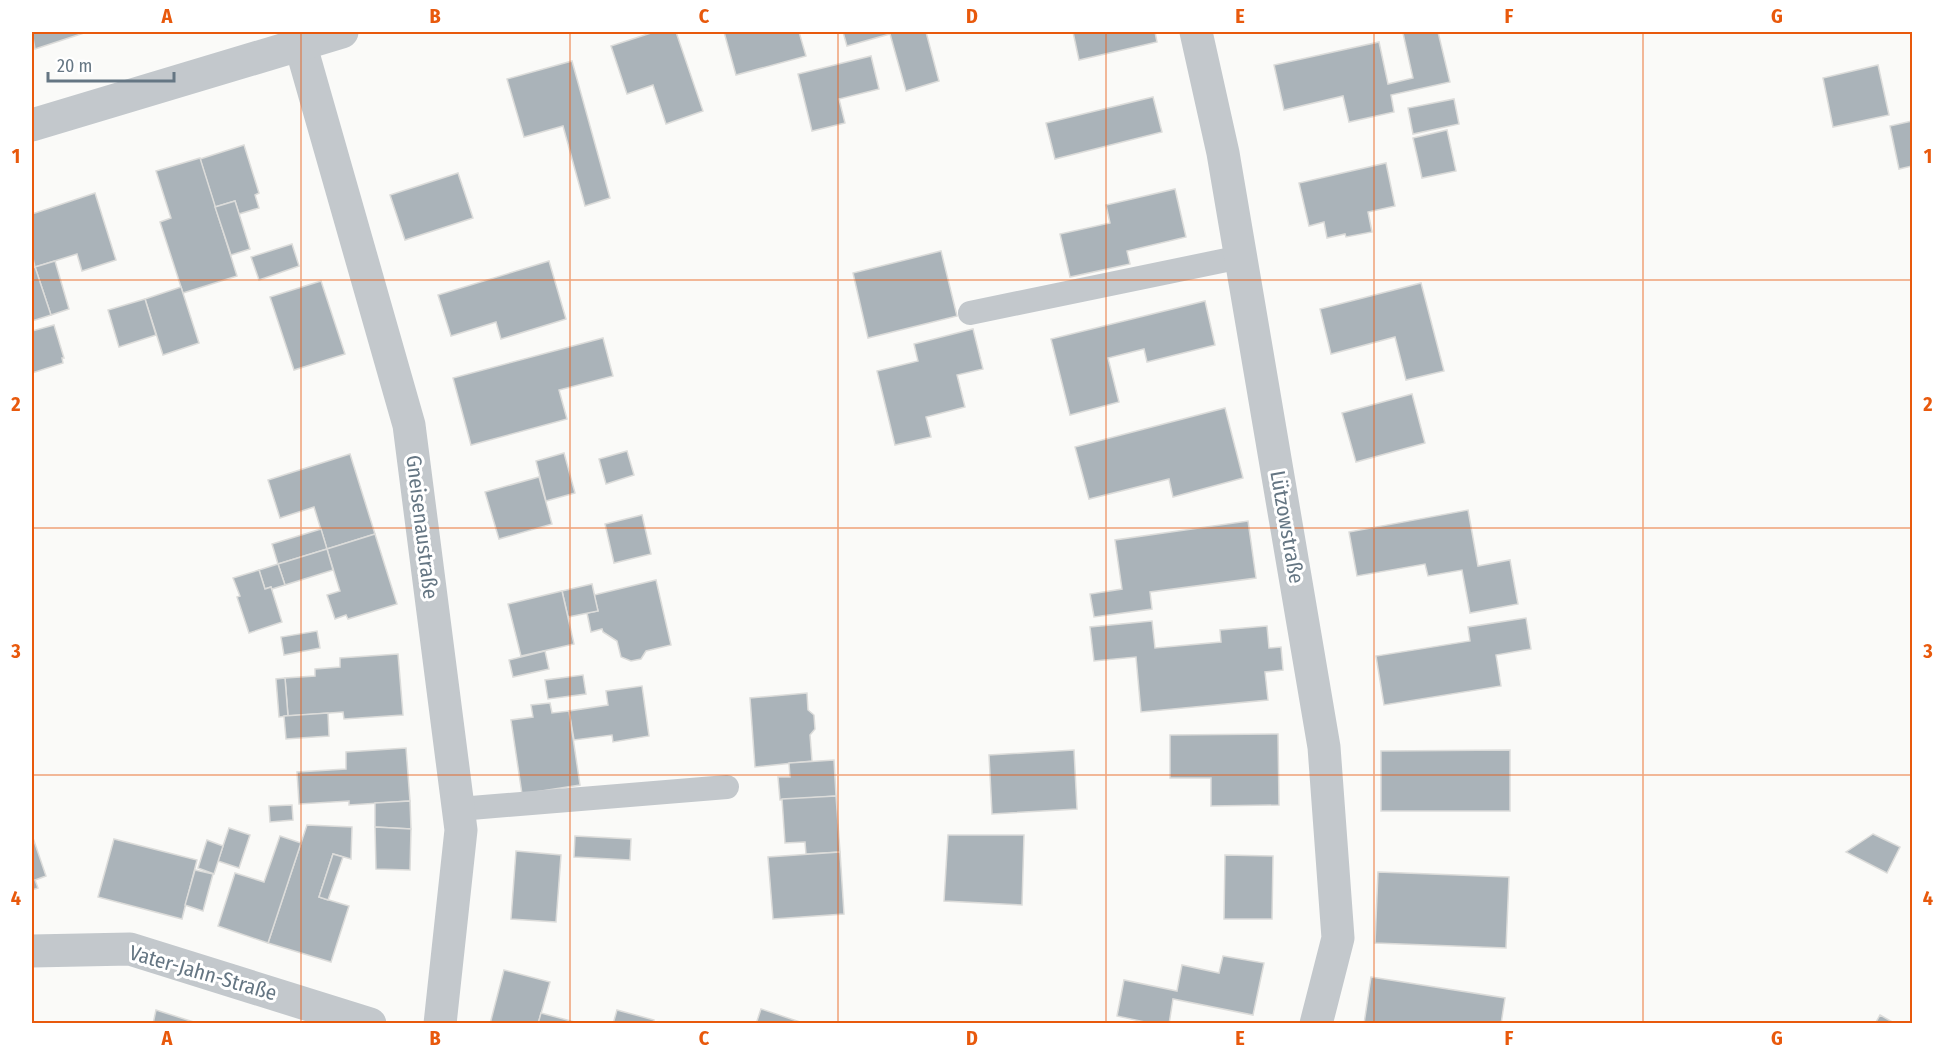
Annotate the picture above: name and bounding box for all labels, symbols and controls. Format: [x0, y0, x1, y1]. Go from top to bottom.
text: A [161, 4, 174, 28]
text: B [429, 4, 441, 28]
text: C [699, 4, 710, 28]
text: D [966, 4, 978, 28]
text: E [1235, 4, 1245, 28]
text: F [1505, 4, 1514, 28]
text: G [1771, 4, 1783, 28]
scale bar [48, 45, 174, 83]
text: 20 m [57, 55, 92, 77]
text: 1 [12, 144, 20, 168]
text: 1 [1924, 144, 1932, 168]
text: 2 [10, 392, 21, 416]
text: 2 [1922, 392, 1933, 416]
street label: Gneisenaustraße [400, 454, 444, 600]
street label: Lützowstraße [1264, 469, 1310, 585]
text: 3 [10, 639, 21, 663]
text: 3 [1922, 639, 1933, 663]
text: 4 [11, 886, 21, 910]
text: 4 [1923, 886, 1933, 910]
street label: Vater-Jahn-Straße [126, 940, 280, 1006]
text: A [161, 1026, 174, 1050]
text: B [429, 1026, 441, 1050]
text: C [699, 1026, 710, 1050]
text: D [966, 1026, 978, 1050]
text: E [1235, 1026, 1245, 1050]
text: F [1505, 1026, 1514, 1050]
text: G [1771, 1026, 1783, 1050]

